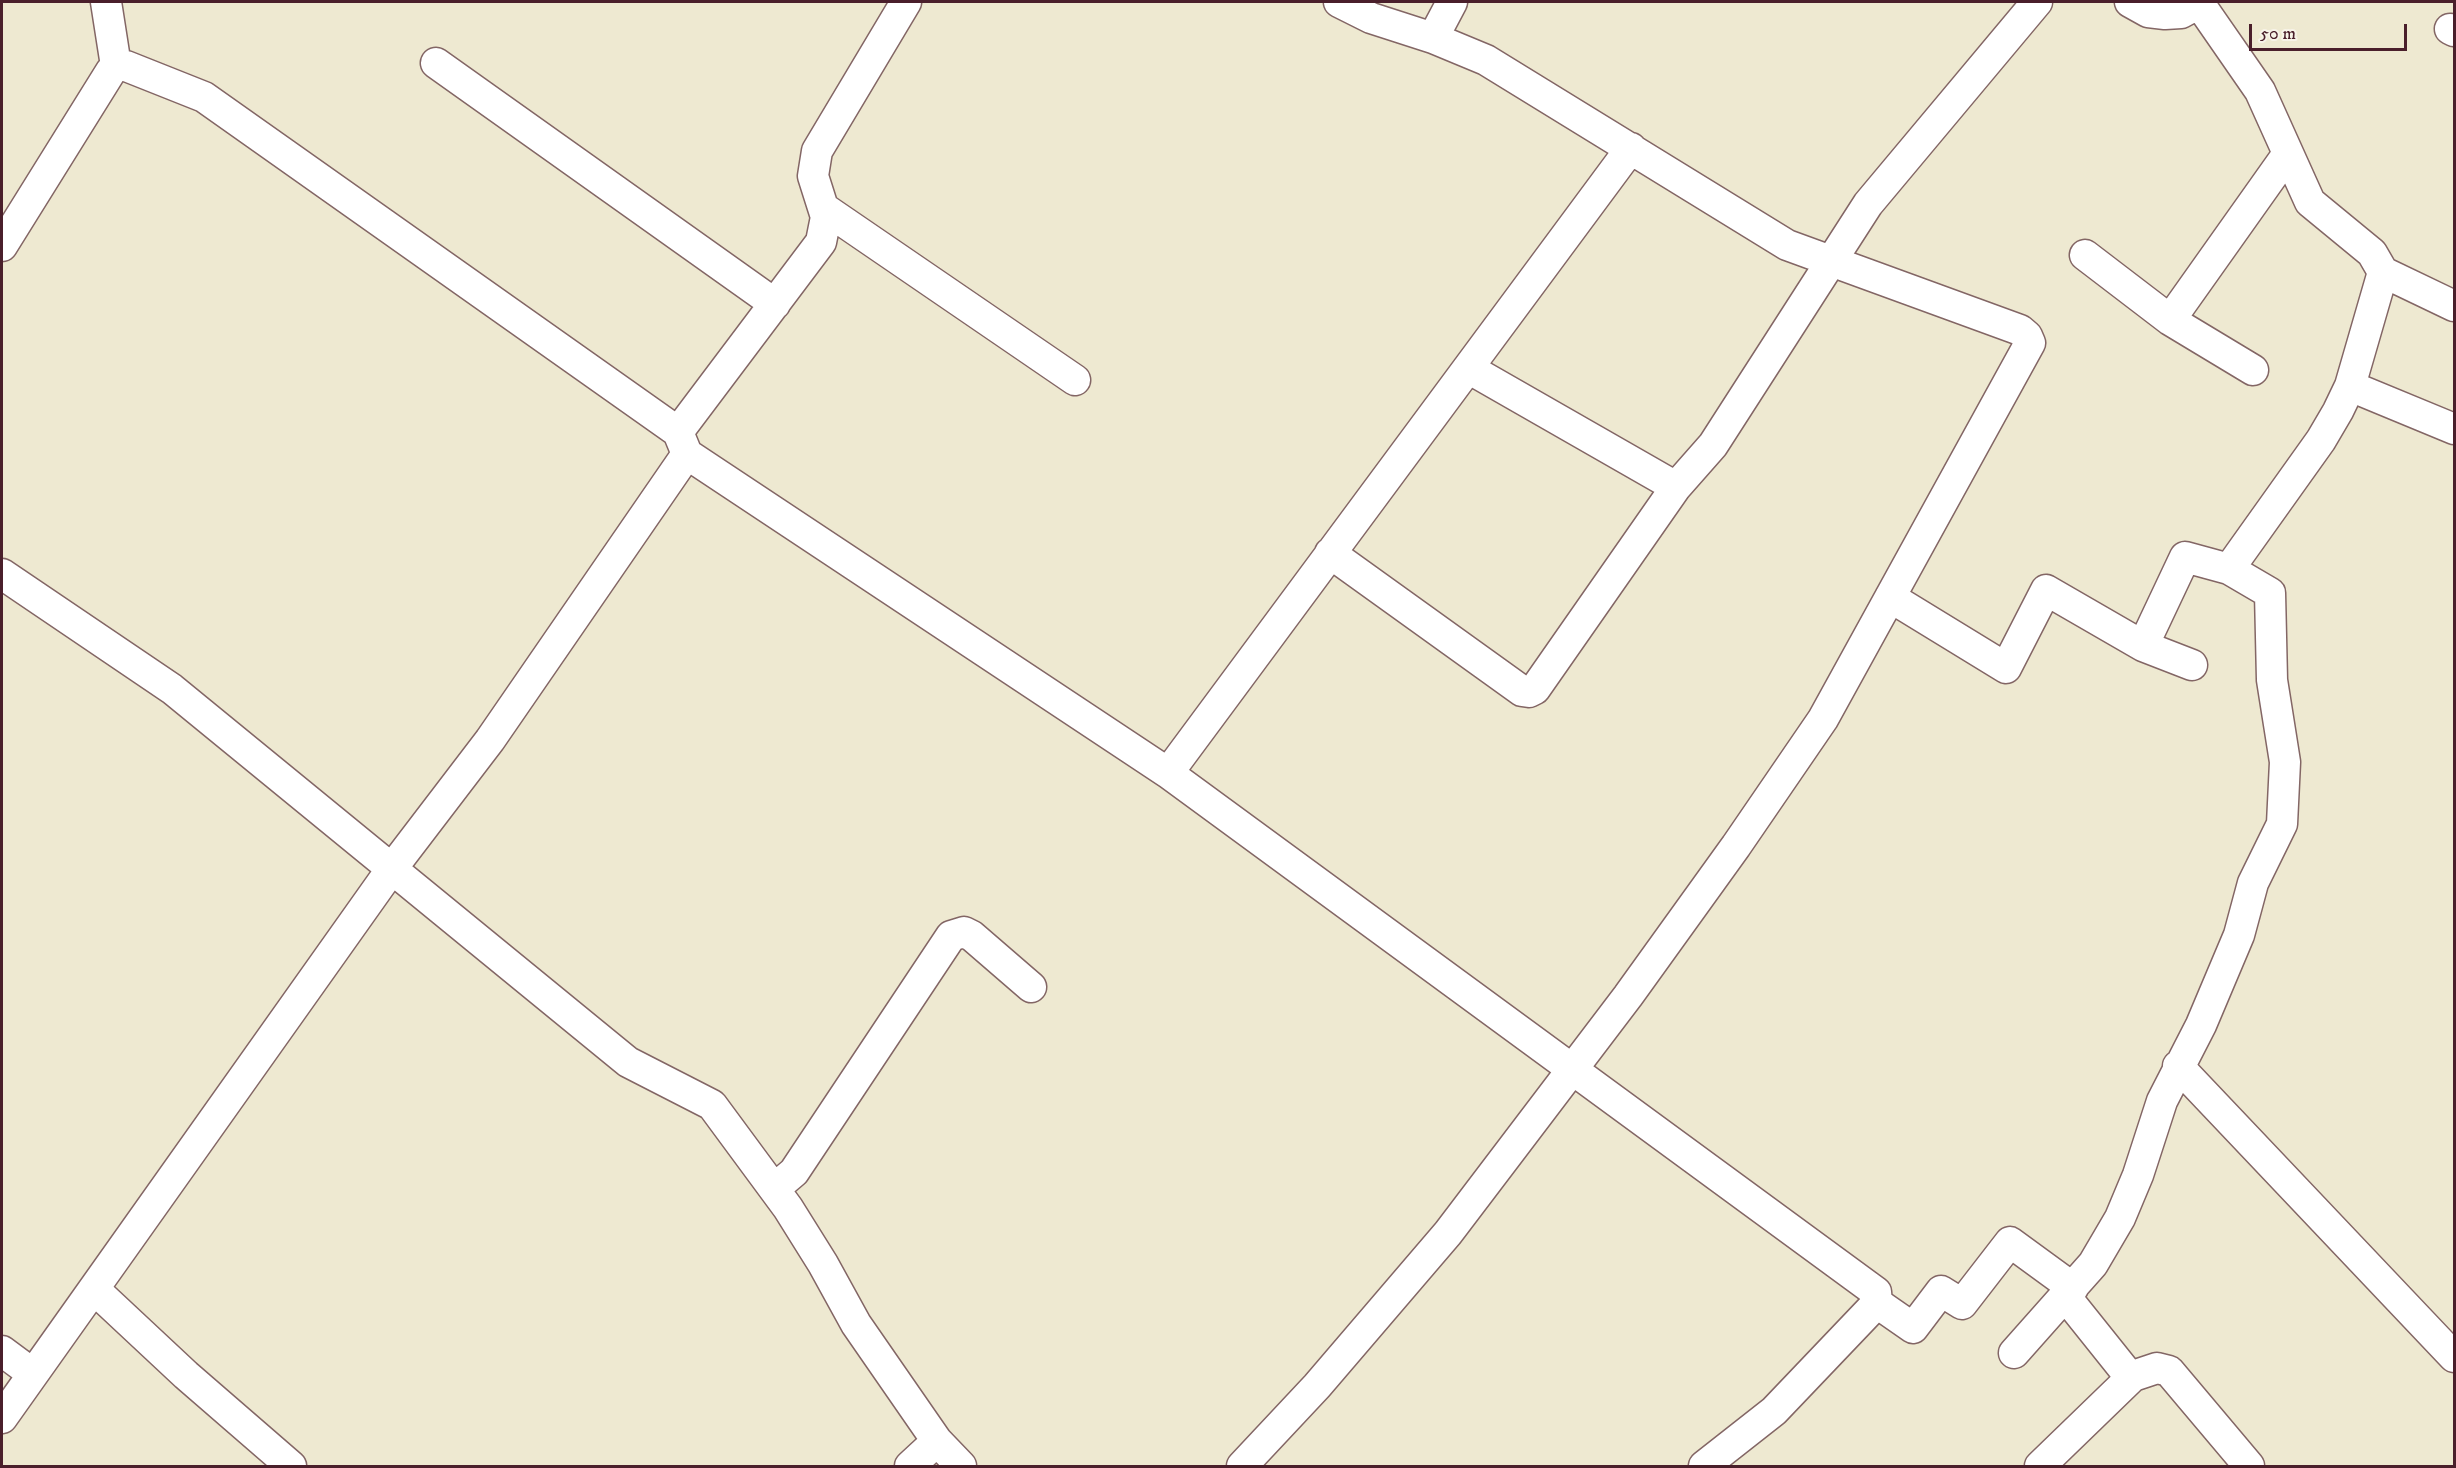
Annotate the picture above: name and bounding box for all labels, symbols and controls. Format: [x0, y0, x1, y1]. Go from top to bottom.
scale bar [2252, 12, 2410, 50]
text: 50 m [2260, 23, 2296, 45]

